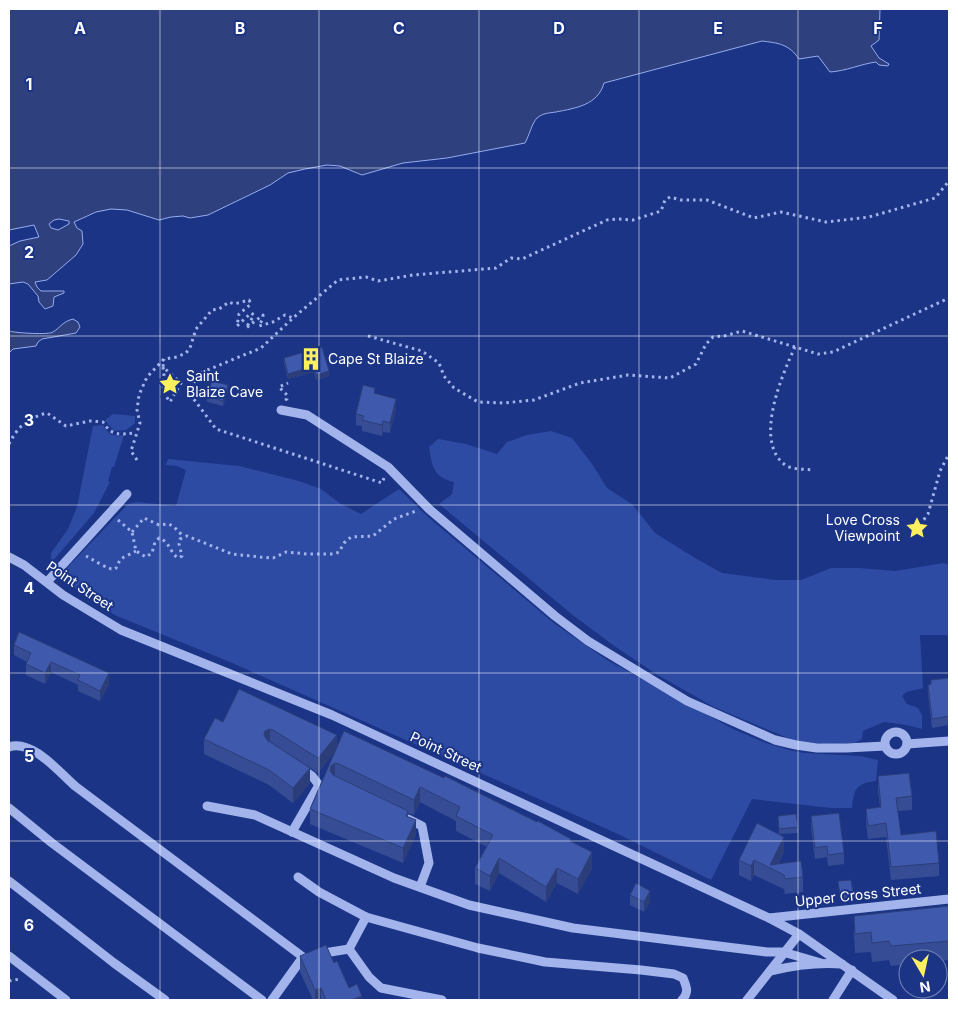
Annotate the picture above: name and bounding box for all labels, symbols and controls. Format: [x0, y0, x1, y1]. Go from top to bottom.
text: A [74, 18, 86, 38]
text: B [235, 18, 245, 38]
text: C [393, 18, 405, 38]
text: D [553, 18, 565, 38]
text: E [713, 18, 723, 38]
text: F [873, 18, 883, 38]
text: 1 [26, 74, 32, 94]
text: 2 [24, 242, 34, 262]
building icon: Cape St Blaize [298, 346, 324, 372]
place label: Cape St Blaize [328, 350, 424, 367]
place label: Saint Blaize Cave [186, 367, 263, 400]
place icon: Saint Blaize Cave [157, 371, 183, 397]
text: 3 [24, 410, 34, 430]
place label: Love Cross Viewpoint [826, 511, 900, 544]
place icon: Love Cross Viewpoint [904, 515, 930, 541]
street label: Point Street [44, 557, 117, 614]
text: 4 [24, 578, 35, 598]
street label: Point Street [408, 728, 485, 776]
text: 5 [24, 746, 34, 766]
street label: Upper Cross Street [794, 879, 922, 910]
text: 6 [24, 915, 34, 935]
north arrow [898, 949, 948, 999]
text: N [919, 978, 932, 997]

